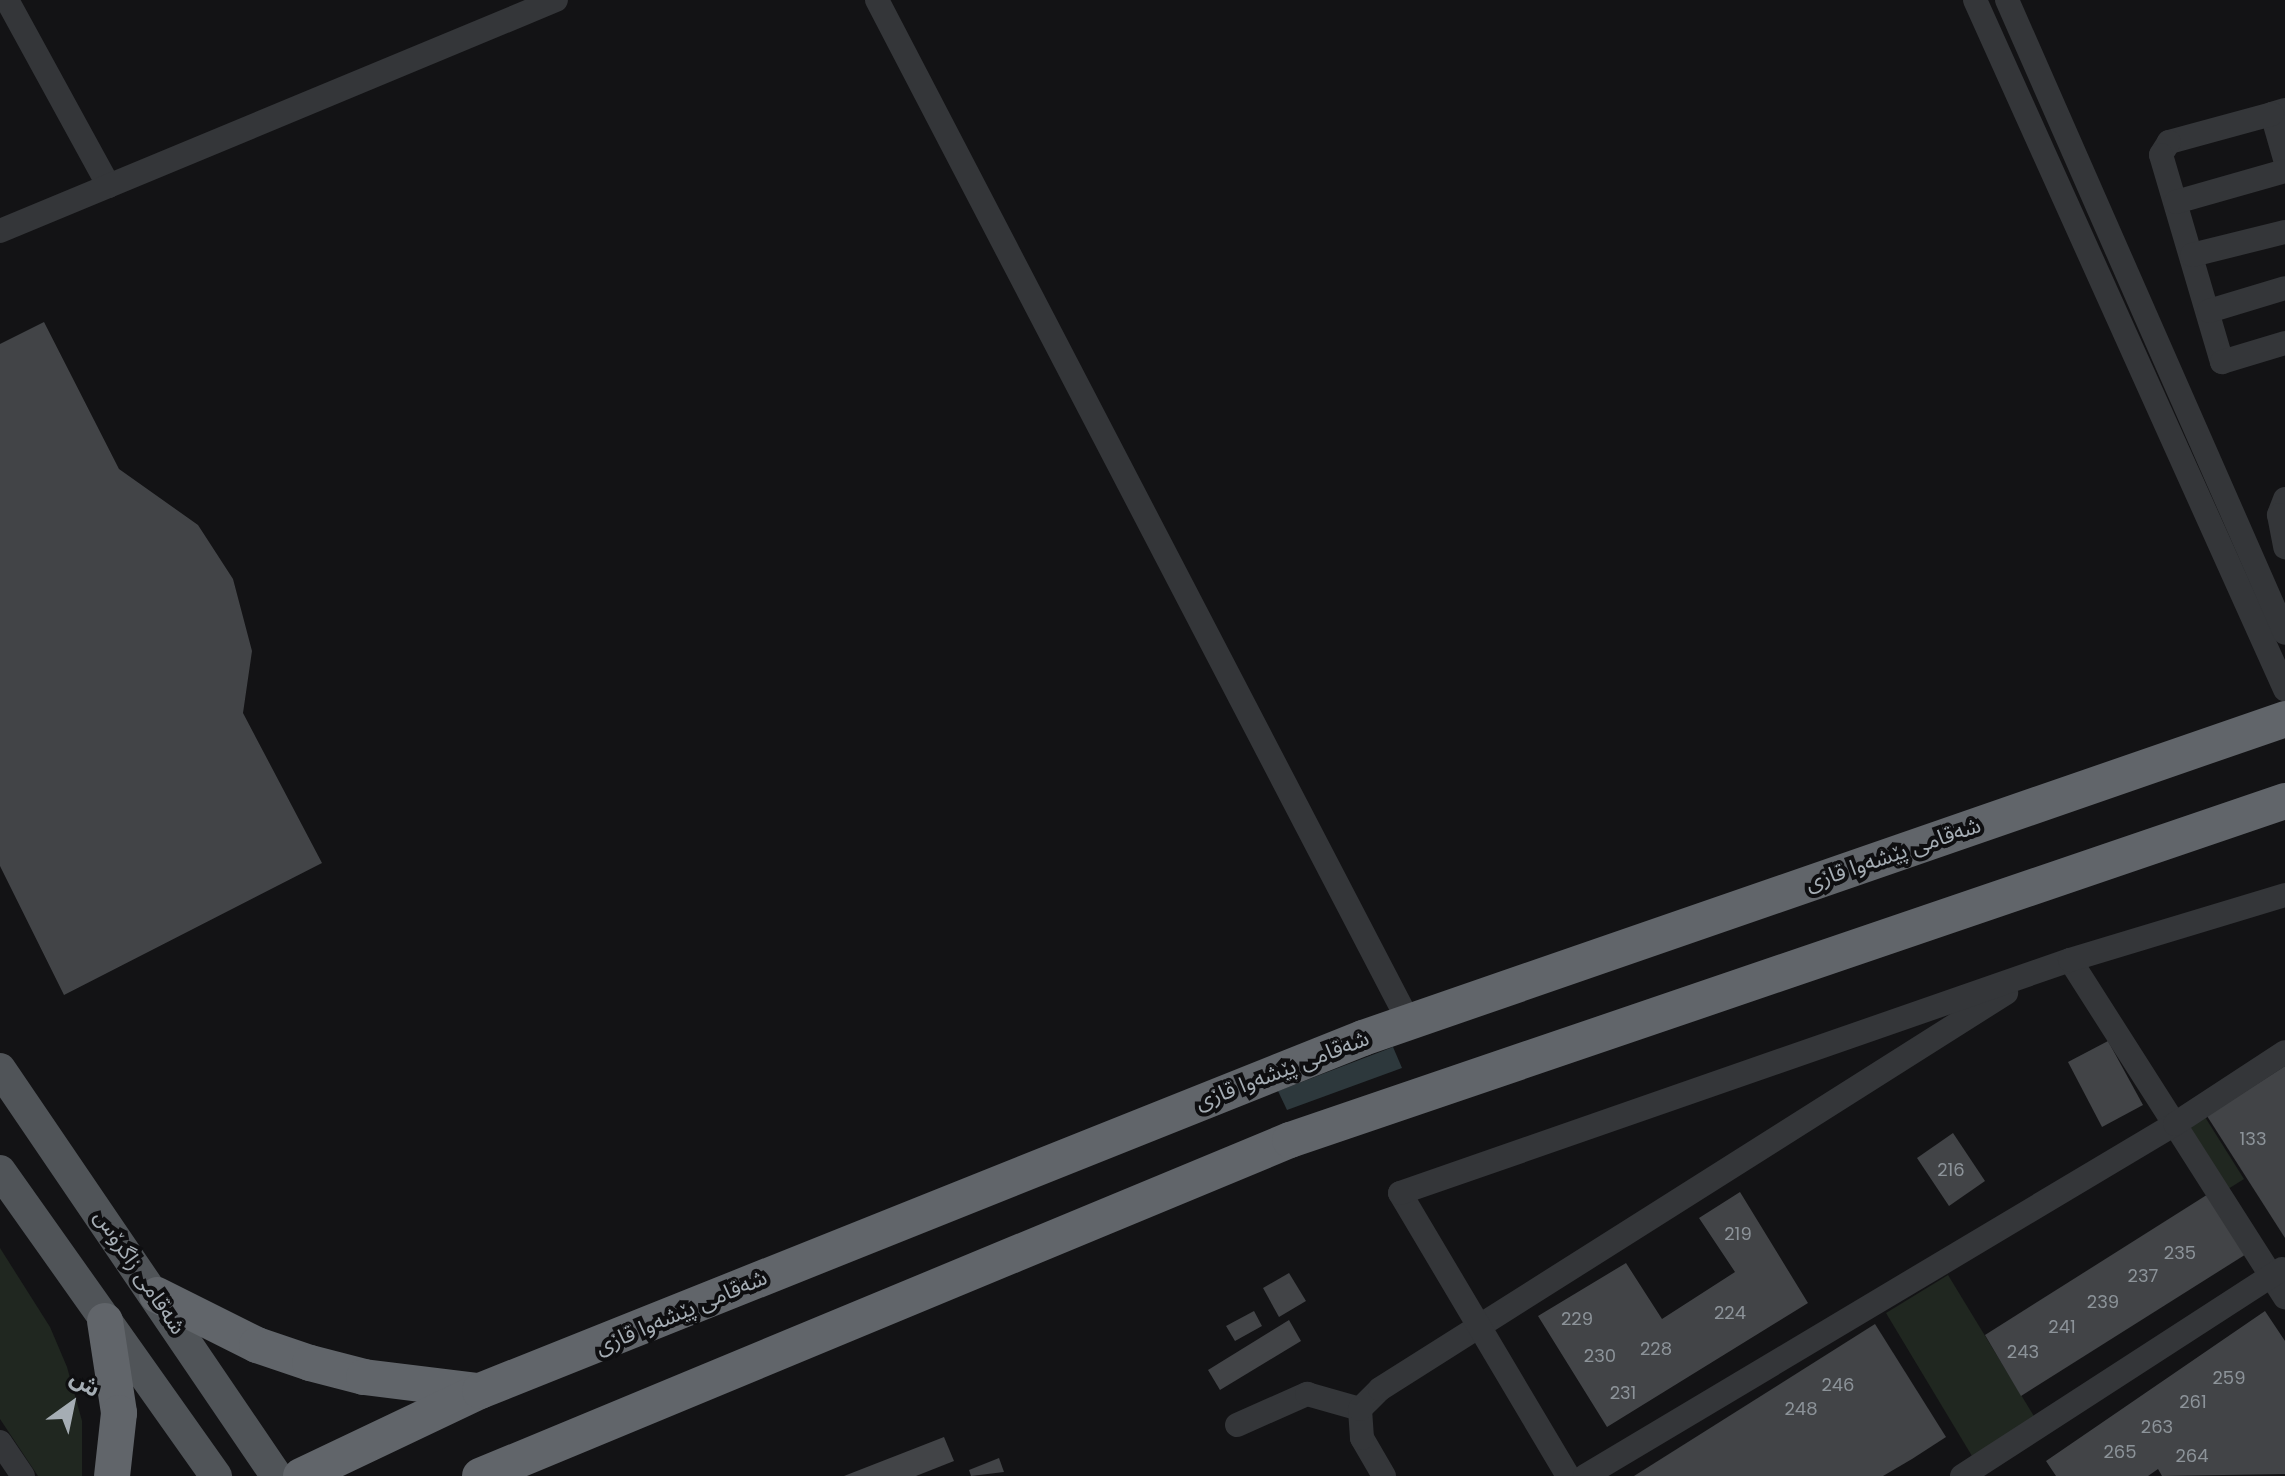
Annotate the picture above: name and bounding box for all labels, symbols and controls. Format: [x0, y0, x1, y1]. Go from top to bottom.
street label: شەقامی پێشەوا قازی [1802, 812, 1984, 896]
street label: شەقامی پێشەوا قازی [1191, 1025, 1373, 1115]
house number: 133 [2240, 1128, 2266, 1150]
house number: 216 [1937, 1159, 1965, 1181]
street label: شەقامی زاگرۆس [89, 1205, 191, 1339]
house number: 219 [1724, 1223, 1752, 1245]
house number: 235 [2164, 1242, 2196, 1264]
street label: شەقامی پێشەوا قازی [591, 1264, 771, 1360]
house number: 237 [2128, 1265, 2158, 1287]
house number: 239 [2087, 1291, 2119, 1313]
house number: 224 [1714, 1302, 1746, 1324]
house number: 229 [1561, 1308, 1593, 1330]
house number: 241 [2048, 1316, 2076, 1338]
house number: 228 [1640, 1338, 1672, 1360]
house number: 243 [2007, 1341, 2039, 1363]
house number: 230 [1584, 1345, 1616, 1367]
text: ش [64, 1362, 106, 1405]
north arrow [32, 1364, 112, 1444]
house number: 259 [2213, 1367, 2245, 1389]
house number: 246 [1821, 1374, 1855, 1396]
house number: 231 [1610, 1382, 1636, 1404]
house number: 261 [2179, 1391, 2207, 1413]
house number: 248 [1784, 1398, 1818, 1420]
house number: 263 [2141, 1416, 2173, 1438]
house number: 265 [2103, 1441, 2137, 1463]
house number: 264 [2175, 1445, 2209, 1467]

